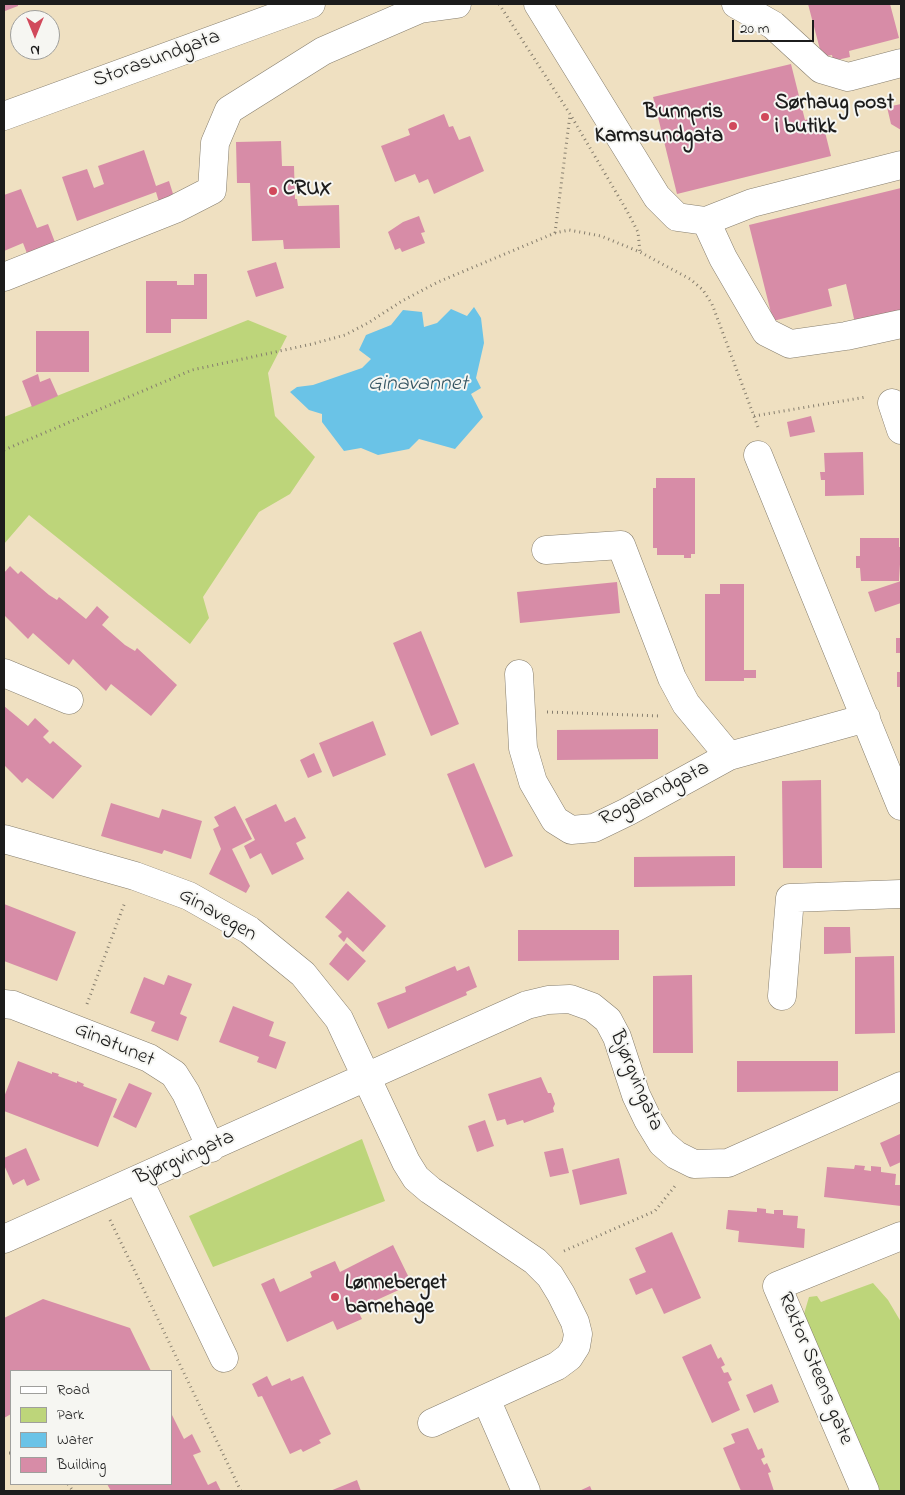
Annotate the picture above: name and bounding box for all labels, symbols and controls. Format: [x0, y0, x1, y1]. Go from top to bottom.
north arrow [10, 10, 60, 60]
scale bar [735, 10, 818, 42]
text: 20 m [740, 18, 769, 40]
street label: Storasundgata [90, 25, 224, 95]
text: N [30, 39, 40, 60]
place label: Sørhaug post i butikk [775, 92, 894, 142]
place label: Bunnpris Karmsundgata [595, 101, 723, 151]
marker: Sørhaug post i butikk [759, 111, 771, 123]
marker: Bunnpris Karmsundgata [727, 120, 739, 132]
place label: CRUX [283, 178, 332, 204]
marker: CRUX [267, 185, 279, 197]
water label: Ginavannet [368, 372, 468, 398]
street label: Rogalandgata [596, 757, 714, 833]
street label: Ginavegen [173, 884, 261, 948]
street label: Ginatunet [70, 1018, 158, 1074]
street label: Bjørgvingata [603, 1027, 667, 1135]
street label: Bjørgvingata [131, 1126, 239, 1192]
place label: Lønneberget barnehage [345, 1272, 447, 1322]
street label: Rektor Steens gate [771, 1289, 857, 1449]
marker: Lønneberget barnehage [329, 1291, 341, 1303]
legend [10, 1370, 172, 1485]
text: Road [57, 1379, 90, 1401]
text: Park [57, 1404, 84, 1426]
text: Water [57, 1429, 93, 1451]
text: Building [57, 1454, 106, 1476]

